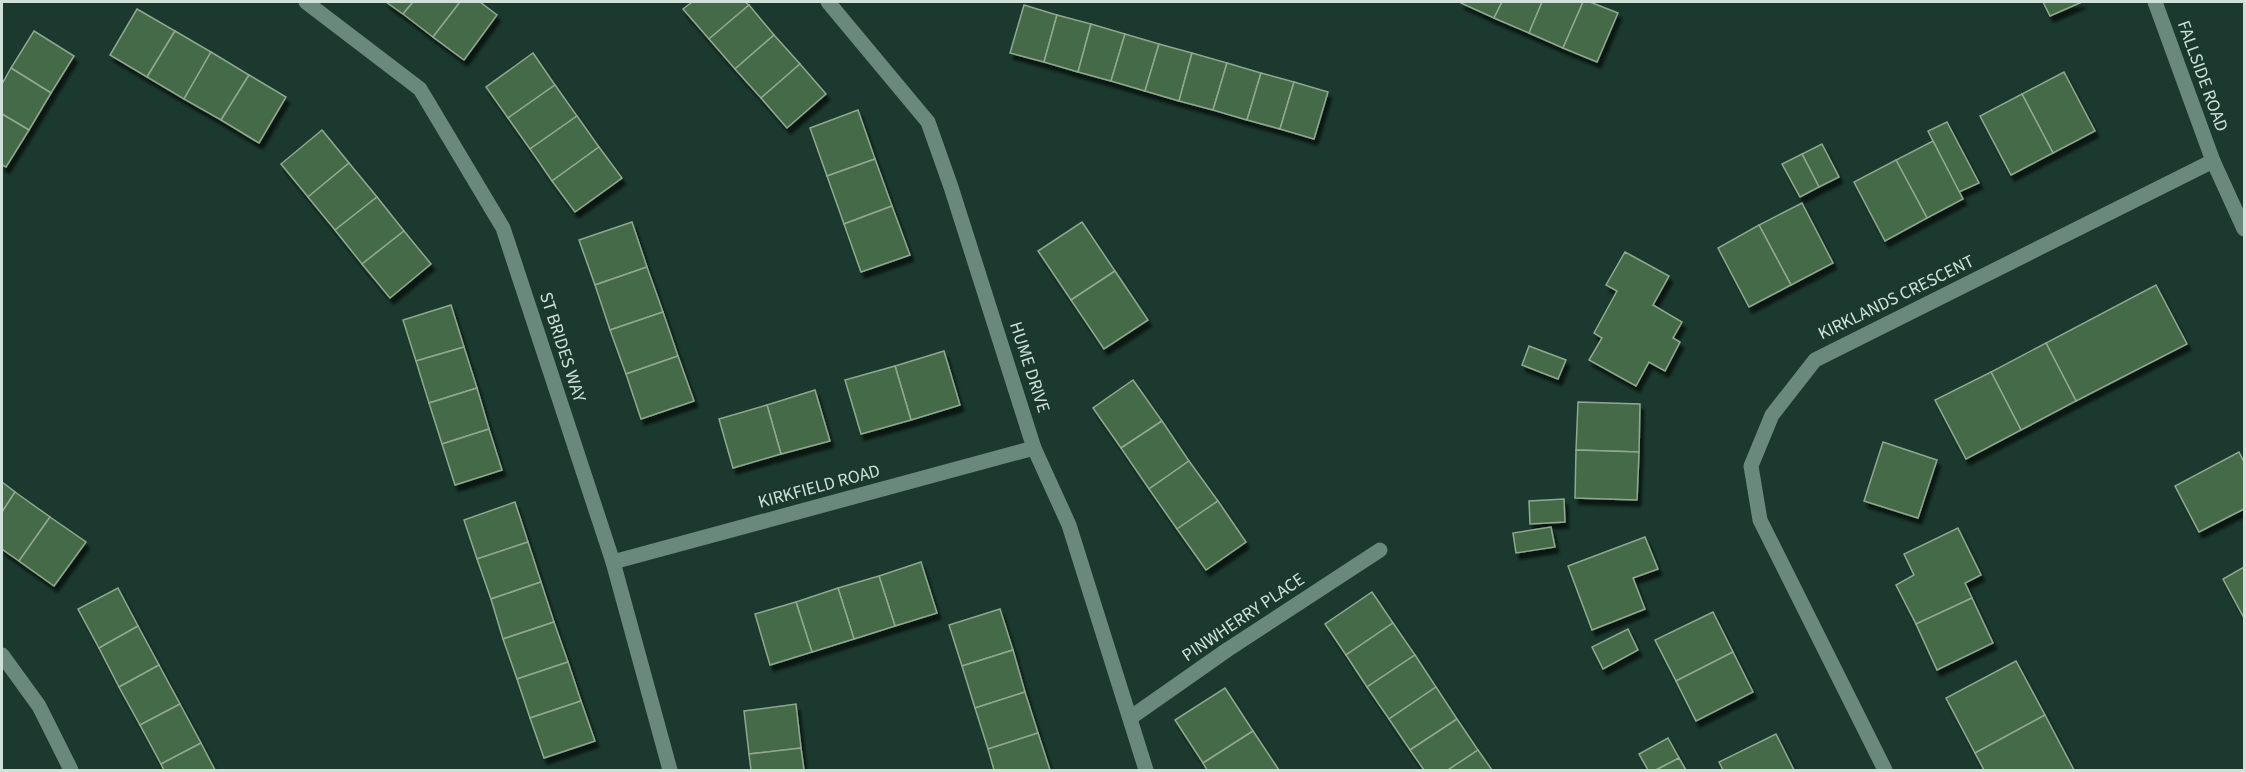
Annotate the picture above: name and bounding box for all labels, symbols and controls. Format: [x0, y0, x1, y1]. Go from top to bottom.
street label: FALLSIDE ROAD [2171, 17, 2234, 135]
street label: KIRKLANDS CRESCENT [1814, 249, 1979, 346]
street label: ST BRIDES WAY [533, 289, 592, 406]
street label: HUME DRIVE [1003, 318, 1056, 416]
street label: KIRKFIELD ROAD [755, 458, 883, 515]
street label: PINWHERRY PLACE [1177, 567, 1310, 668]

